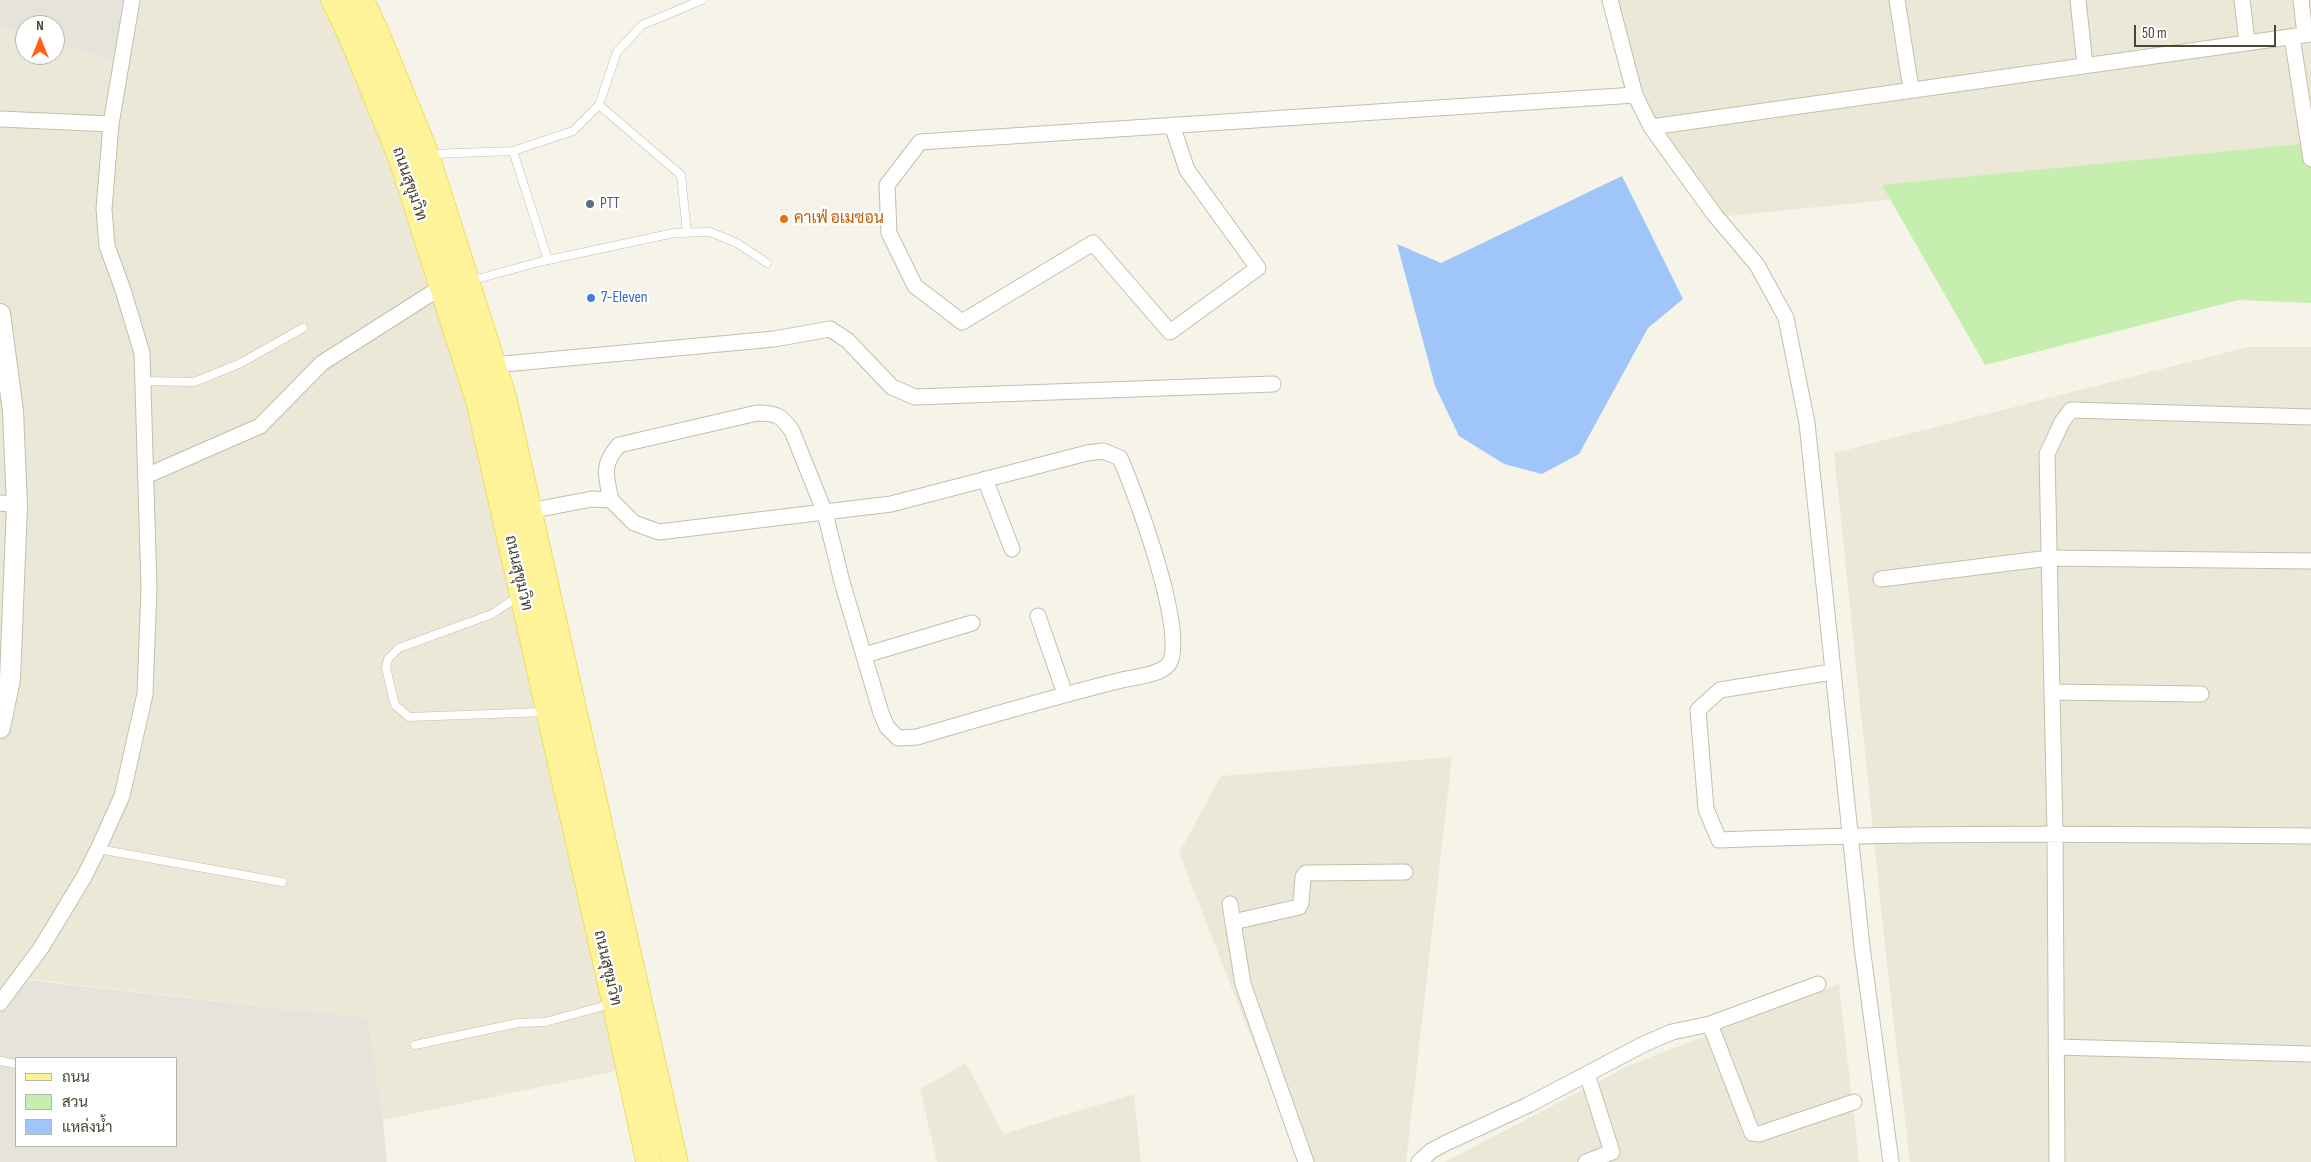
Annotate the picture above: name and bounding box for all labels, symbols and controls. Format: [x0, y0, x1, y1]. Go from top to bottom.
north arrow [15, 15, 65, 65]
scale bar [2136, 15, 2278, 47]
text: N [36, 17, 44, 34]
text: 50 m [2142, 24, 2167, 43]
street label: ถนนสุขุมวิท [387, 144, 431, 224]
place label: PTT [600, 194, 620, 214]
marker: PTT [584, 198, 596, 210]
place label: คาเฟ่ อเมซอน [794, 209, 884, 229]
marker: คาเฟ่ อเมซอน [778, 213, 790, 225]
place label: 7-Eleven [601, 288, 648, 308]
marker: 7-Eleven [585, 292, 597, 304]
street label: ถนนสุขุมวิท [500, 533, 536, 613]
street label: ถนนสุขุมวิท [589, 928, 625, 1008]
legend [15, 1057, 178, 1147]
text: ถนน [62, 1068, 90, 1087]
text: สวน [62, 1093, 88, 1112]
text: แหล่งน้ำ [62, 1118, 113, 1137]

